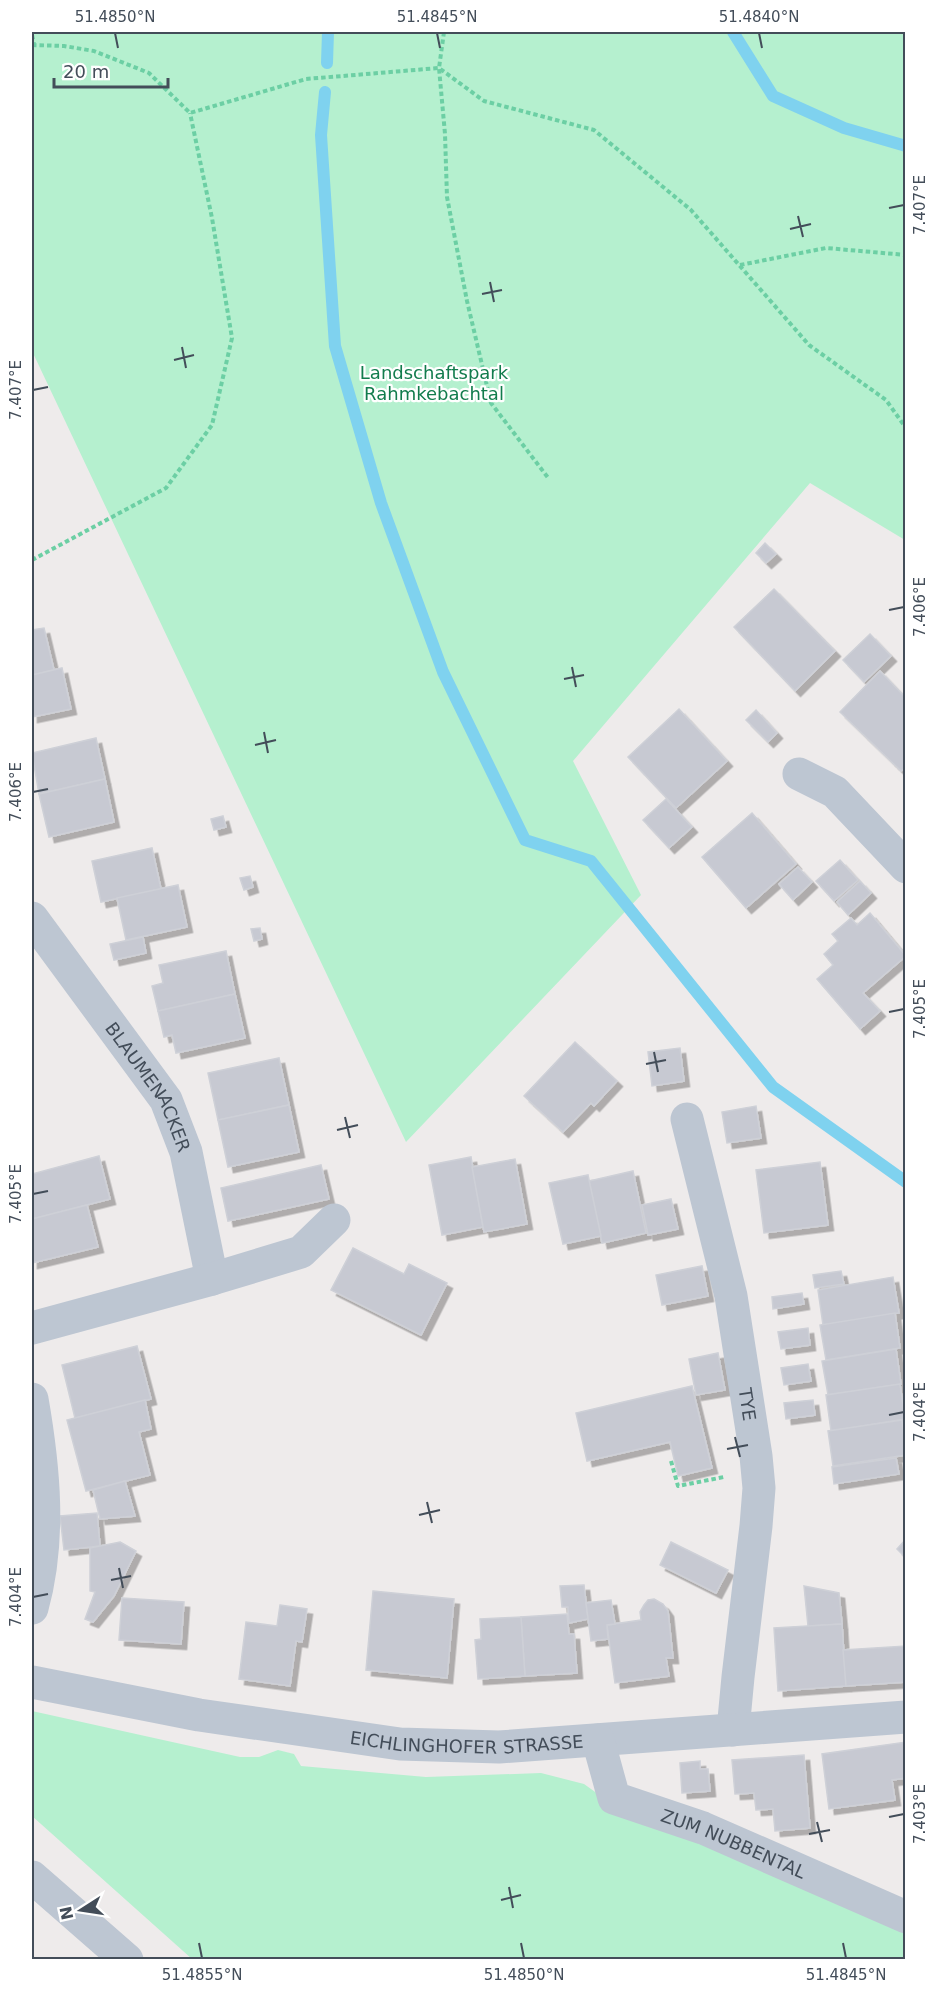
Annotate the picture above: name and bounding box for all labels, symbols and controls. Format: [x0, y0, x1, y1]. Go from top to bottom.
text: 51.4850°N [75, 8, 155, 26]
text: 51.4845°N [397, 8, 477, 26]
text: 51.4840°N [719, 8, 799, 26]
scale bar [54, 51, 168, 89]
text: 20 m [63, 61, 109, 82]
text: 7.407°E [911, 175, 929, 235]
text: 7.407°E [7, 360, 25, 420]
park label: Landschaftspark Rahmkebachtal [360, 362, 509, 404]
text: 7.406°E [911, 577, 929, 637]
text: 7.406°E [7, 762, 25, 822]
text: 7.405°E [911, 979, 929, 1039]
street label: BLAUMENACKER [102, 1018, 195, 1155]
text: 7.405°E [7, 1164, 25, 1224]
text: 7.404°E [911, 1382, 929, 1442]
street label: TYE [735, 1385, 761, 1422]
text: 7.404°E [7, 1567, 25, 1627]
street label: EICHLINGHOFER STRASSE [349, 1726, 584, 1758]
text: 7.403°E [911, 1784, 929, 1844]
street label: ZUM NUBBENTAL [658, 1804, 809, 1882]
north arrow [51, 1880, 111, 1940]
text: N [56, 1904, 78, 1922]
text: 51.4855°N [162, 1966, 242, 1984]
text: 51.4850°N [484, 1966, 564, 1984]
text: 51.4845°N [806, 1966, 886, 1984]

